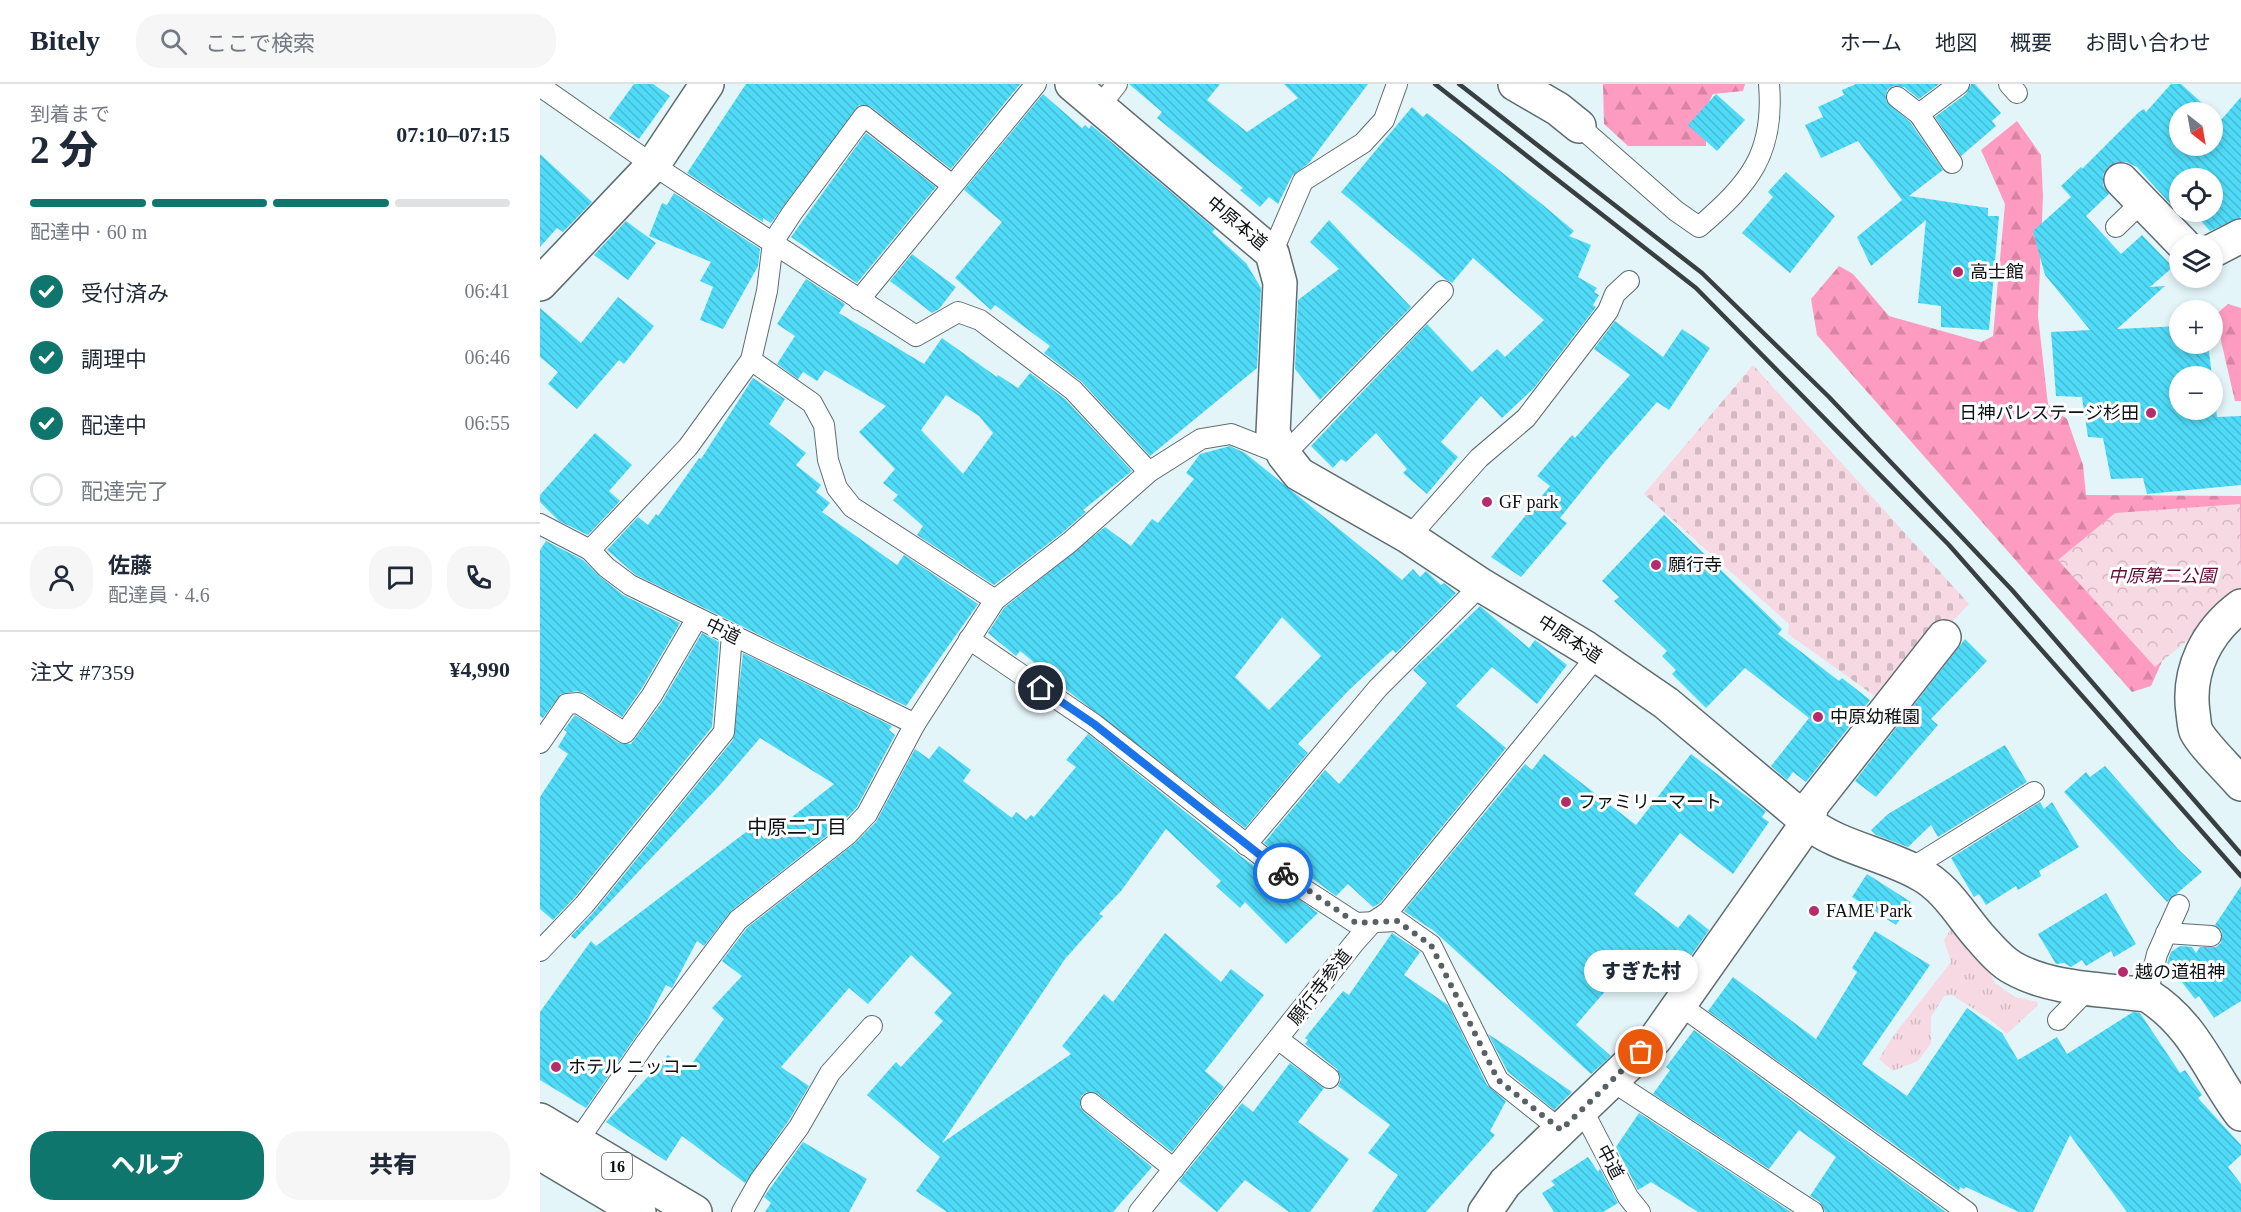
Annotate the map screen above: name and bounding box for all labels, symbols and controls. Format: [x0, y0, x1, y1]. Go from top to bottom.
search box [136, 14, 556, 68]
text: Bitely [30, 25, 100, 56]
icon: search [157, 25, 190, 58]
text: ここで検索 [205, 31, 315, 56]
text: ホーム [1840, 31, 1902, 55]
text: 地図 [1935, 31, 1977, 55]
text: 概要 [2010, 31, 2052, 55]
text: お問い合わせ [2085, 31, 2211, 55]
north arrow [2169, 102, 2223, 156]
map controls [2169, 102, 2223, 420]
text: 到着まで [30, 103, 110, 125]
text: 07:10–07:15 [396, 122, 510, 147]
text: 2 分 [30, 128, 98, 171]
button: locate [2169, 168, 2223, 222]
street label: 中原本道 [1203, 192, 1271, 254]
text: 配達中 · 60 m [30, 221, 147, 243]
button: layers [2169, 234, 2223, 288]
place label: 高士館 [1970, 262, 2024, 282]
marker: 高士館 [1951, 265, 1965, 279]
icon: check [30, 275, 63, 308]
text: 06:41 [464, 280, 510, 302]
text: 受付済み [81, 281, 169, 306]
button: + [2169, 300, 2223, 354]
icon: check [30, 341, 63, 374]
text: 06:46 [464, 346, 510, 368]
text: 調理中 [81, 347, 147, 372]
button: − [2169, 366, 2223, 420]
place label: 日神パレステージ杉田 [1959, 403, 2139, 423]
marker: 日神パレステージ杉田 [2144, 406, 2158, 420]
icon: check [30, 407, 63, 440]
text: 06:55 [464, 412, 510, 434]
text: 配達中 [81, 413, 147, 438]
text: 配達完了 [81, 479, 169, 504]
place label: GF park [1499, 492, 1559, 512]
marker: GF park [1480, 495, 1494, 509]
button: person [30, 546, 93, 609]
button: chat [369, 546, 432, 609]
button: phone [447, 546, 510, 609]
text: 佐藤 [108, 553, 152, 578]
place label: 願行寺 [1668, 555, 1722, 575]
marker: 願行寺 [1649, 558, 1663, 572]
park label: 中原第二公園 [2108, 566, 2219, 586]
text: 配達員 · 4.6 [108, 584, 210, 606]
street label: 中原本道 [1534, 611, 1606, 667]
street label: 中道 [702, 614, 744, 648]
text: ¥4,990 [450, 657, 510, 682]
text: 注文 #7359 [30, 660, 135, 685]
pin [1015, 662, 1066, 713]
icon: home [1024, 671, 1057, 704]
place label: 中原幼稚園 [1830, 707, 1920, 727]
marker: 中原幼稚園 [1811, 710, 1825, 724]
place label: ファミリーマート [1578, 792, 1722, 812]
marker: ファミリーマート [1559, 795, 1573, 809]
district label: 中原二丁目 [747, 816, 847, 838]
courier [1253, 843, 1313, 903]
icon: bike [1267, 857, 1300, 890]
place label: FAME Park [1826, 901, 1912, 921]
marker: FAME Park [1807, 904, 1821, 918]
street label: 願行寺参道 [1284, 945, 1356, 1029]
callout: すぎた村 [1584, 950, 1698, 992]
text: すぎた村 [1601, 960, 1681, 982]
place label: 越の道祖神 [2135, 962, 2225, 982]
marker: 越の道祖神 [2116, 965, 2130, 979]
pin [1615, 1026, 1666, 1077]
icon: bag [1624, 1035, 1657, 1068]
place label: ホテル ニッコー [568, 1057, 699, 1077]
marker: ホテル ニッコー [549, 1060, 563, 1074]
button: ヘルプ [30, 1131, 264, 1200]
button: 共有 [276, 1131, 510, 1200]
street label: 中道 [1593, 1141, 1627, 1183]
road number: 16 [602, 1153, 632, 1179]

